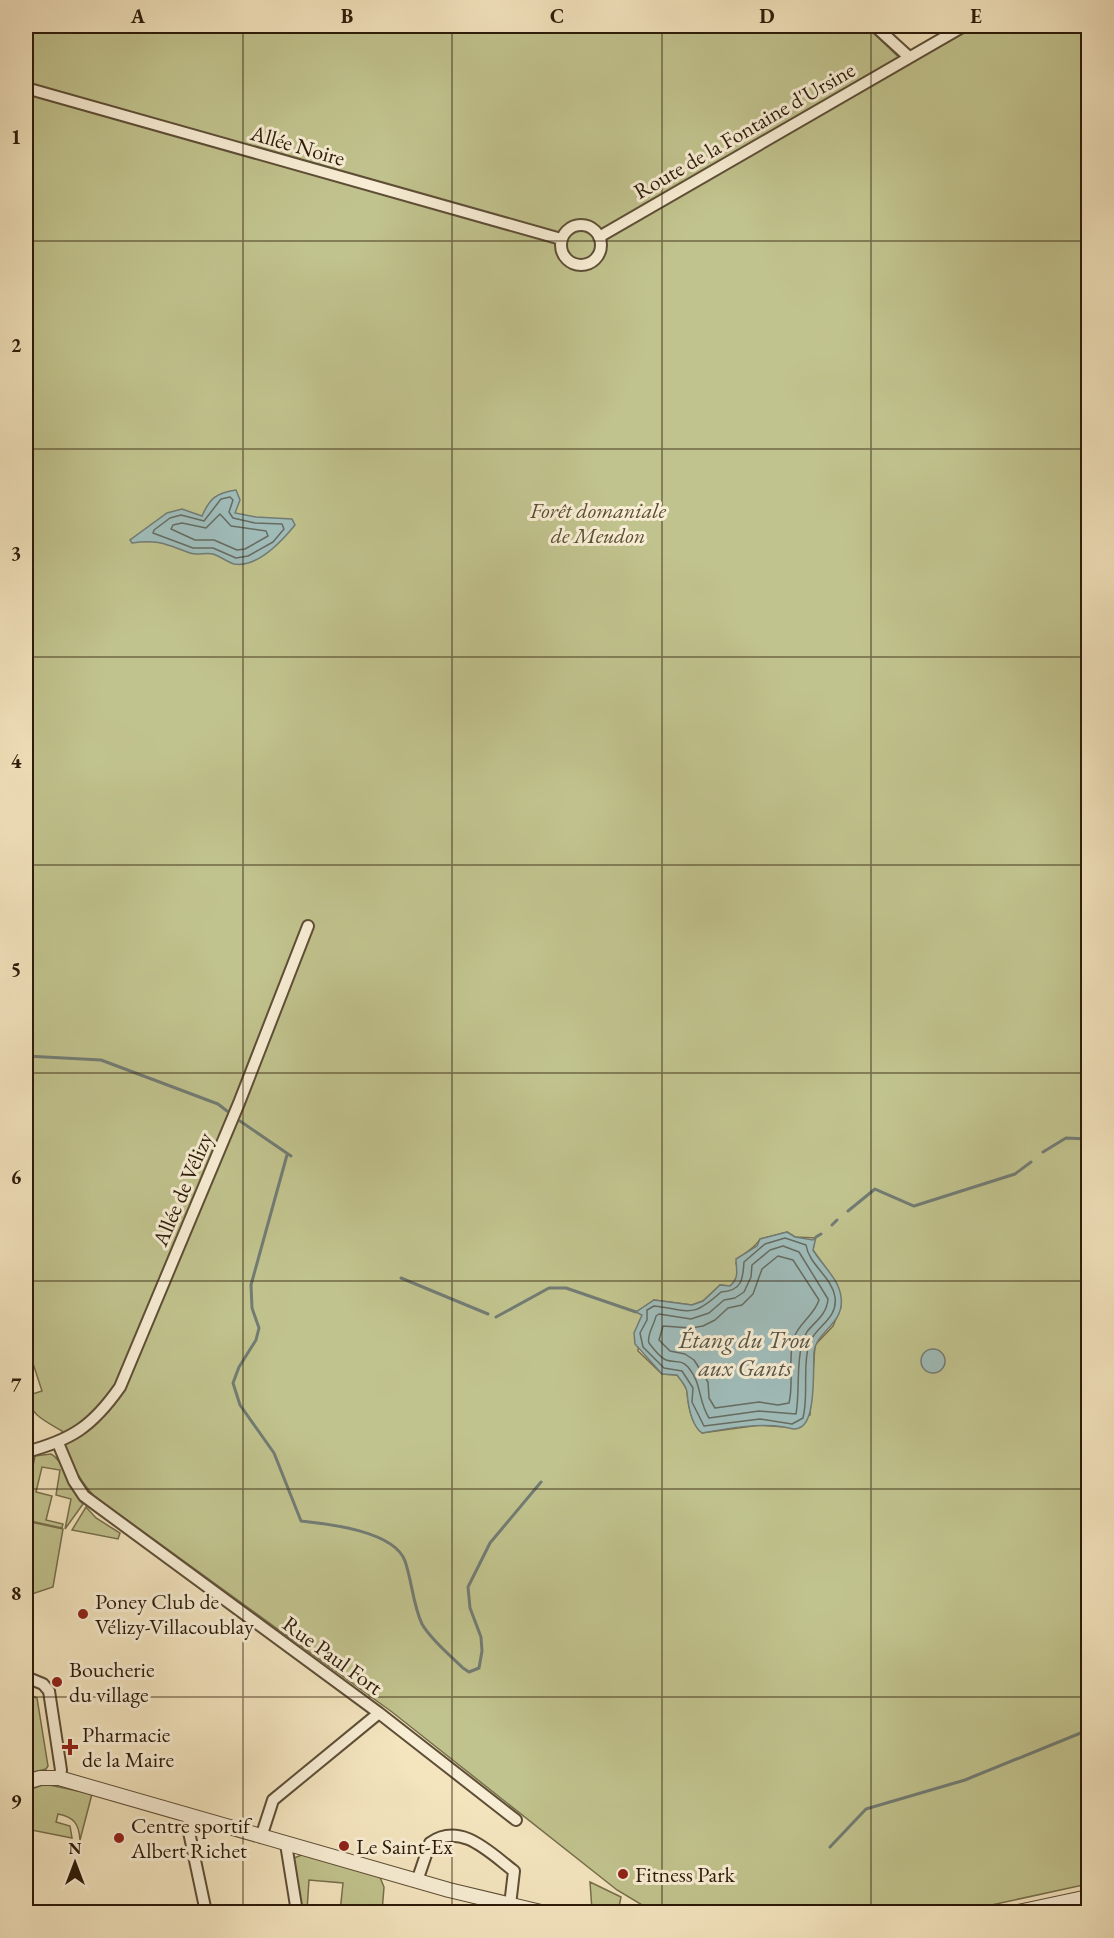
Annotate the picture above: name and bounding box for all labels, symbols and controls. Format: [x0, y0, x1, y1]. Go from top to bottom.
text: A [130, 3, 146, 29]
text: B [341, 3, 353, 29]
text: C [550, 3, 564, 29]
text: D [759, 3, 775, 29]
text: E [970, 3, 982, 29]
street label: Route de la Fontaine d'Ursine [628, 55, 861, 206]
street label: Allée Noire [246, 118, 349, 173]
text: 1 [11, 124, 21, 150]
text: 2 [11, 332, 22, 358]
park label: Forêt domaniale de Meudon [529, 496, 666, 550]
text: 3 [11, 540, 21, 566]
text: 4 [11, 748, 22, 774]
text: 5 [11, 956, 21, 982]
street label: Allée de Vélizy [145, 1128, 220, 1251]
text: 6 [11, 1164, 22, 1190]
water label: Étang du Trou aux Gants [678, 1324, 811, 1383]
text: 7 [11, 1372, 22, 1398]
text: 8 [11, 1580, 21, 1606]
place label: Poney Club de Vélizy-Villacoublay [95, 1587, 254, 1641]
marker: Poney Club de Vélizy-Villacoublay [76, 1607, 90, 1621]
street label: Rue Paul Fort [277, 1609, 389, 1702]
place label: Boucherie du village [69, 1655, 155, 1709]
marker: Boucherie du village [50, 1675, 64, 1689]
place label: Pharmacie de la Maire [82, 1720, 174, 1774]
marker: Pharmacie de la Maire [63, 1740, 77, 1754]
text: 9 [11, 1788, 22, 1814]
place label: Centre sportif Albert Richet [130, 1811, 253, 1865]
marker: Centre sportif Albert Richet [112, 1831, 126, 1845]
place label: Le Saint-Ex [356, 1832, 453, 1861]
north arrow [45, 1833, 105, 1893]
text: N [69, 1838, 82, 1859]
marker: Le Saint-Ex [337, 1839, 351, 1853]
place label: Fitness Park [635, 1860, 736, 1889]
marker: Fitness Park [616, 1867, 630, 1881]

